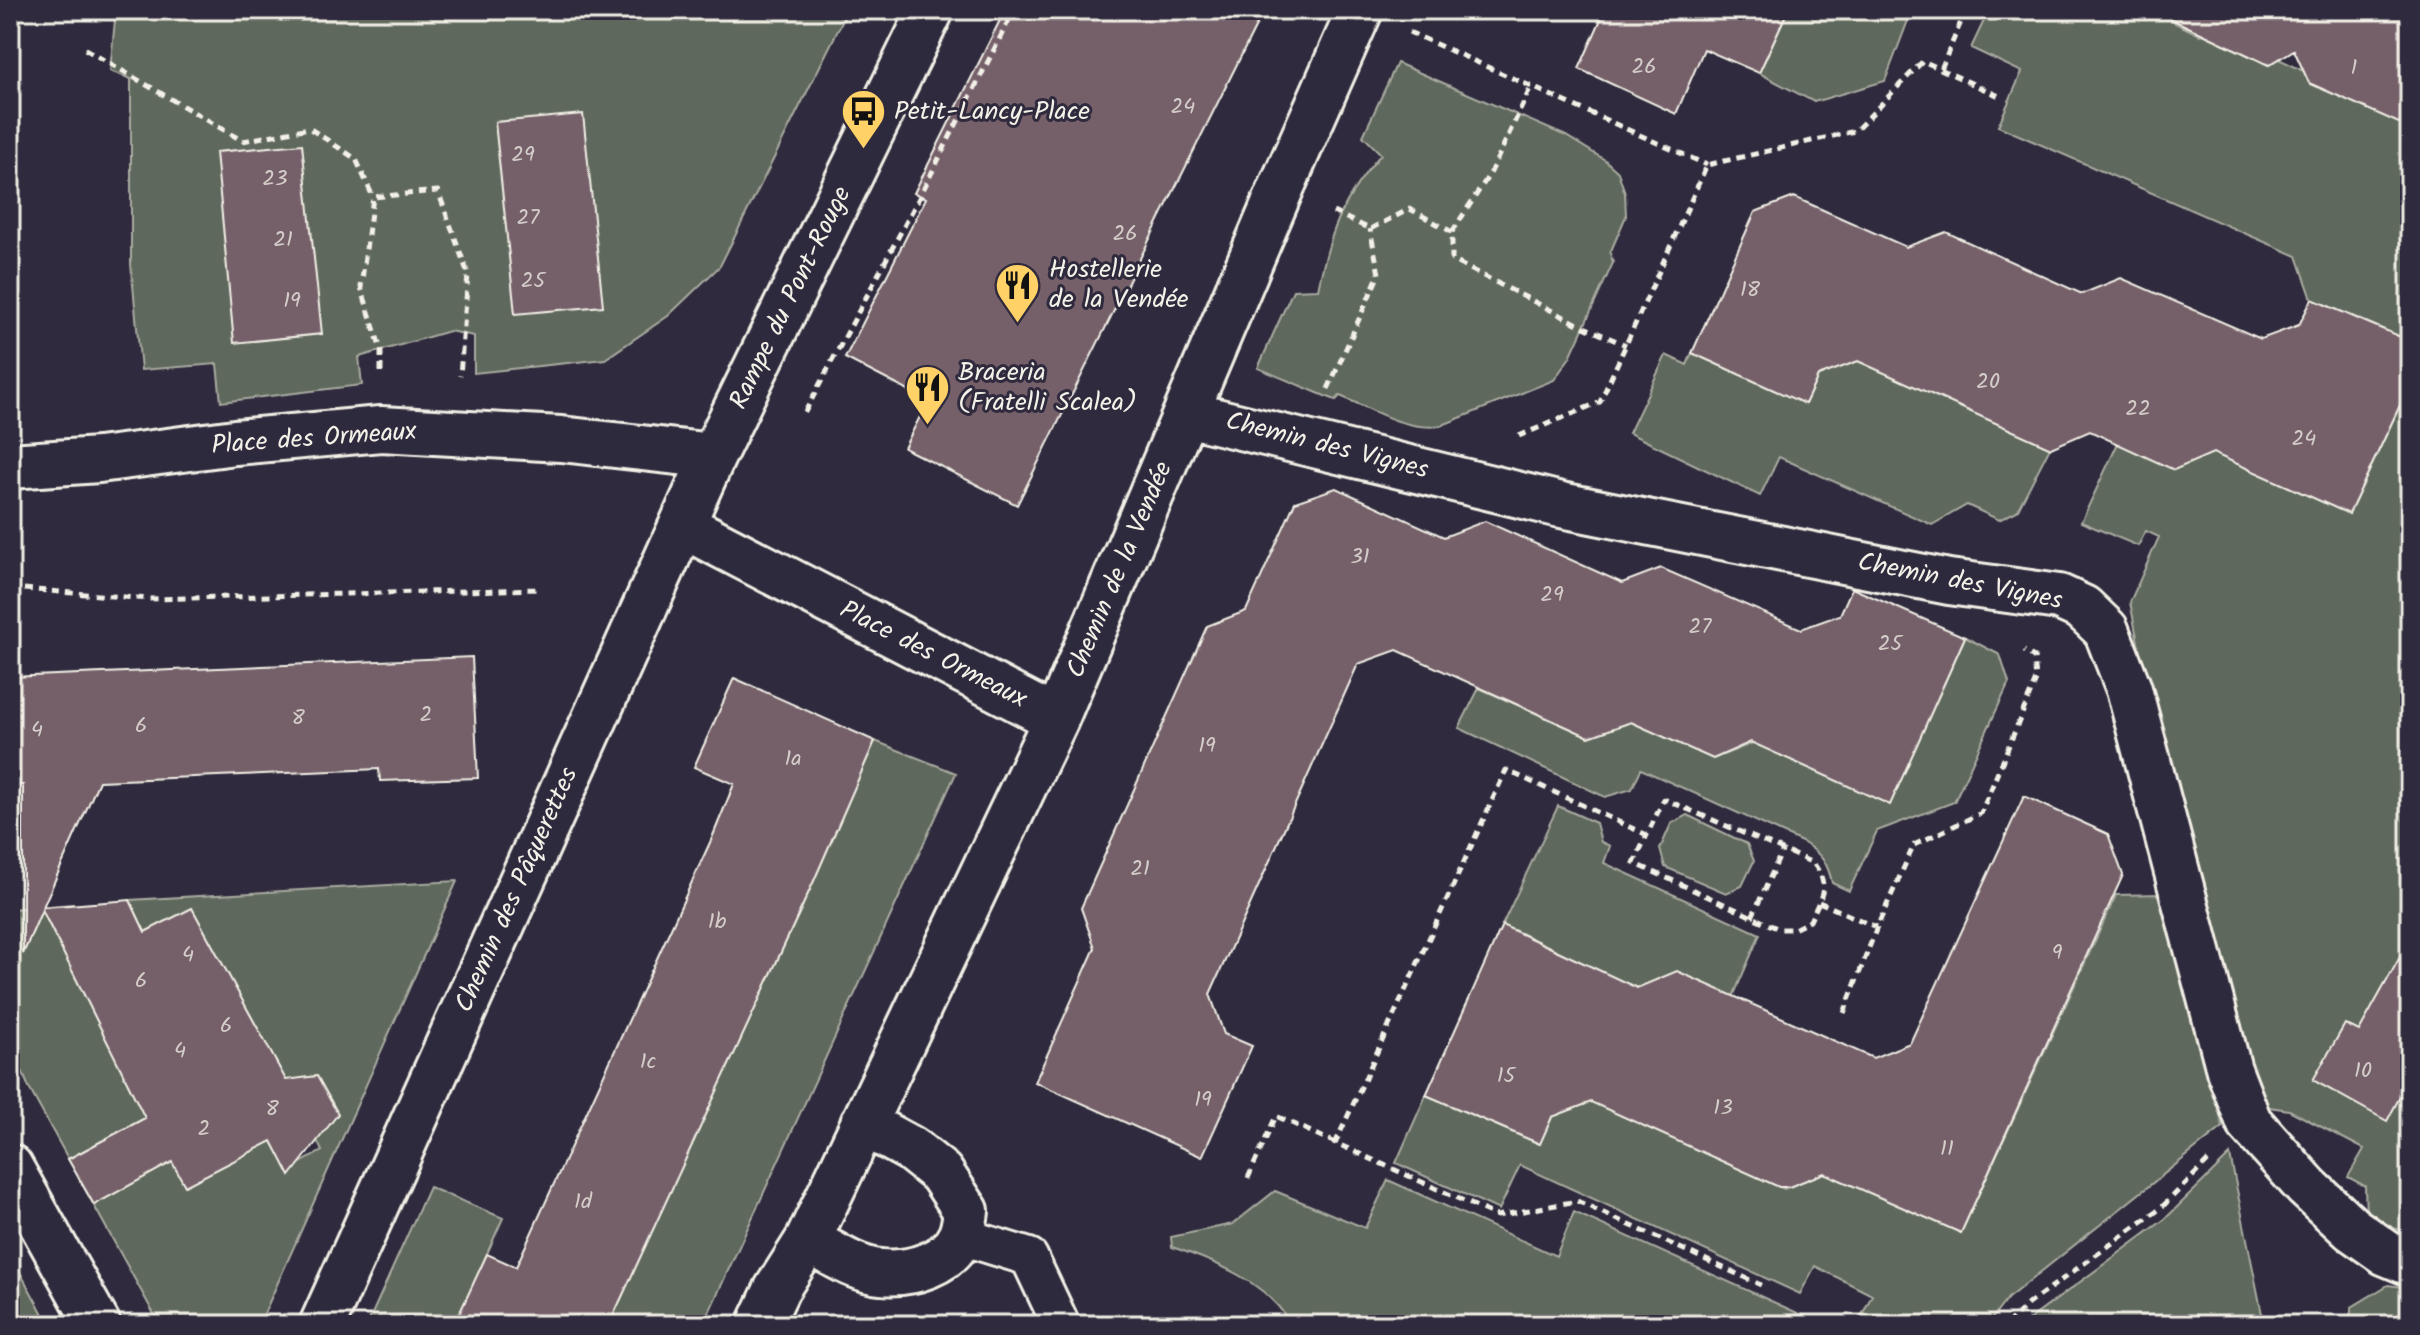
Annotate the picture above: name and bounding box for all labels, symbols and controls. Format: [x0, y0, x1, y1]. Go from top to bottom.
house number: 26 [1631, 50, 1657, 85]
house number: 1 [2351, 51, 2357, 86]
bus stop icon: Petit-Lancy-Place [839, 88, 887, 151]
house number: 24 [1171, 90, 1195, 125]
place label: Petit-Lancy-Place [894, 91, 1090, 133]
house number: 29 [511, 138, 535, 173]
house number: 23 [262, 162, 288, 197]
street label: Rampe du Pont-Rouge [719, 179, 863, 417]
house number: 27 [517, 201, 540, 236]
house number: 26 [1112, 217, 1138, 252]
house number: 21 [273, 223, 293, 258]
place label: Hostellerie de la Vendée [1049, 249, 1189, 321]
restaurant icon: Hostellerie de la Vendée [994, 261, 1042, 324]
house number: 25 [521, 264, 546, 299]
house number: 18 [1740, 273, 1761, 308]
house number: 19 [283, 284, 301, 319]
place label: Braceria (Fratelli Scalea) [958, 352, 1137, 424]
restaurant icon: Braceria (Fratelli Scalea) [903, 364, 951, 427]
house number: 20 [1976, 365, 2000, 400]
house number: 22 [2125, 392, 2151, 427]
street label: Chemin des Vignes [1221, 401, 1433, 491]
street label: Place des Ormeaux [210, 411, 419, 467]
house number: 24 [2292, 422, 2316, 457]
street label: Chemin de la Vendée [1055, 455, 1185, 685]
house number: 31 [1350, 540, 1370, 575]
street label: Chemin des Vignes [1854, 542, 2066, 622]
house number: 29 [1540, 578, 1564, 613]
street label: Place des Ormeaux [832, 590, 1035, 721]
house number: 27 [1689, 610, 1712, 645]
house number: 25 [1878, 627, 1903, 662]
house number: 2 [420, 698, 432, 733]
house number: 8 [291, 701, 305, 736]
house number: 6 [135, 709, 147, 744]
house number: 4 [31, 713, 43, 748]
house number: 19 [1198, 729, 1216, 764]
house number: 1a [784, 742, 802, 777]
street label: Chemin des Pâquerettes [444, 761, 590, 1019]
house number: 21 [1130, 852, 1150, 887]
house number: 1b [708, 905, 727, 940]
house number: 9 [2052, 936, 2063, 971]
house number: 4 [182, 938, 194, 973]
house number: 6 [135, 964, 147, 999]
house number: 6 [220, 1009, 232, 1044]
house number: 4 [174, 1034, 186, 1069]
house number: 1c [640, 1045, 657, 1080]
house number: 10 [2354, 1054, 2372, 1089]
house number: 15 [1497, 1059, 1517, 1094]
house number: 19 [1194, 1083, 1212, 1118]
house number: 13 [1713, 1091, 1733, 1126]
house number: 8 [265, 1092, 279, 1127]
house number: 2 [198, 1112, 210, 1147]
house number: 11 [1940, 1132, 1954, 1167]
house number: 1d [574, 1185, 593, 1220]

